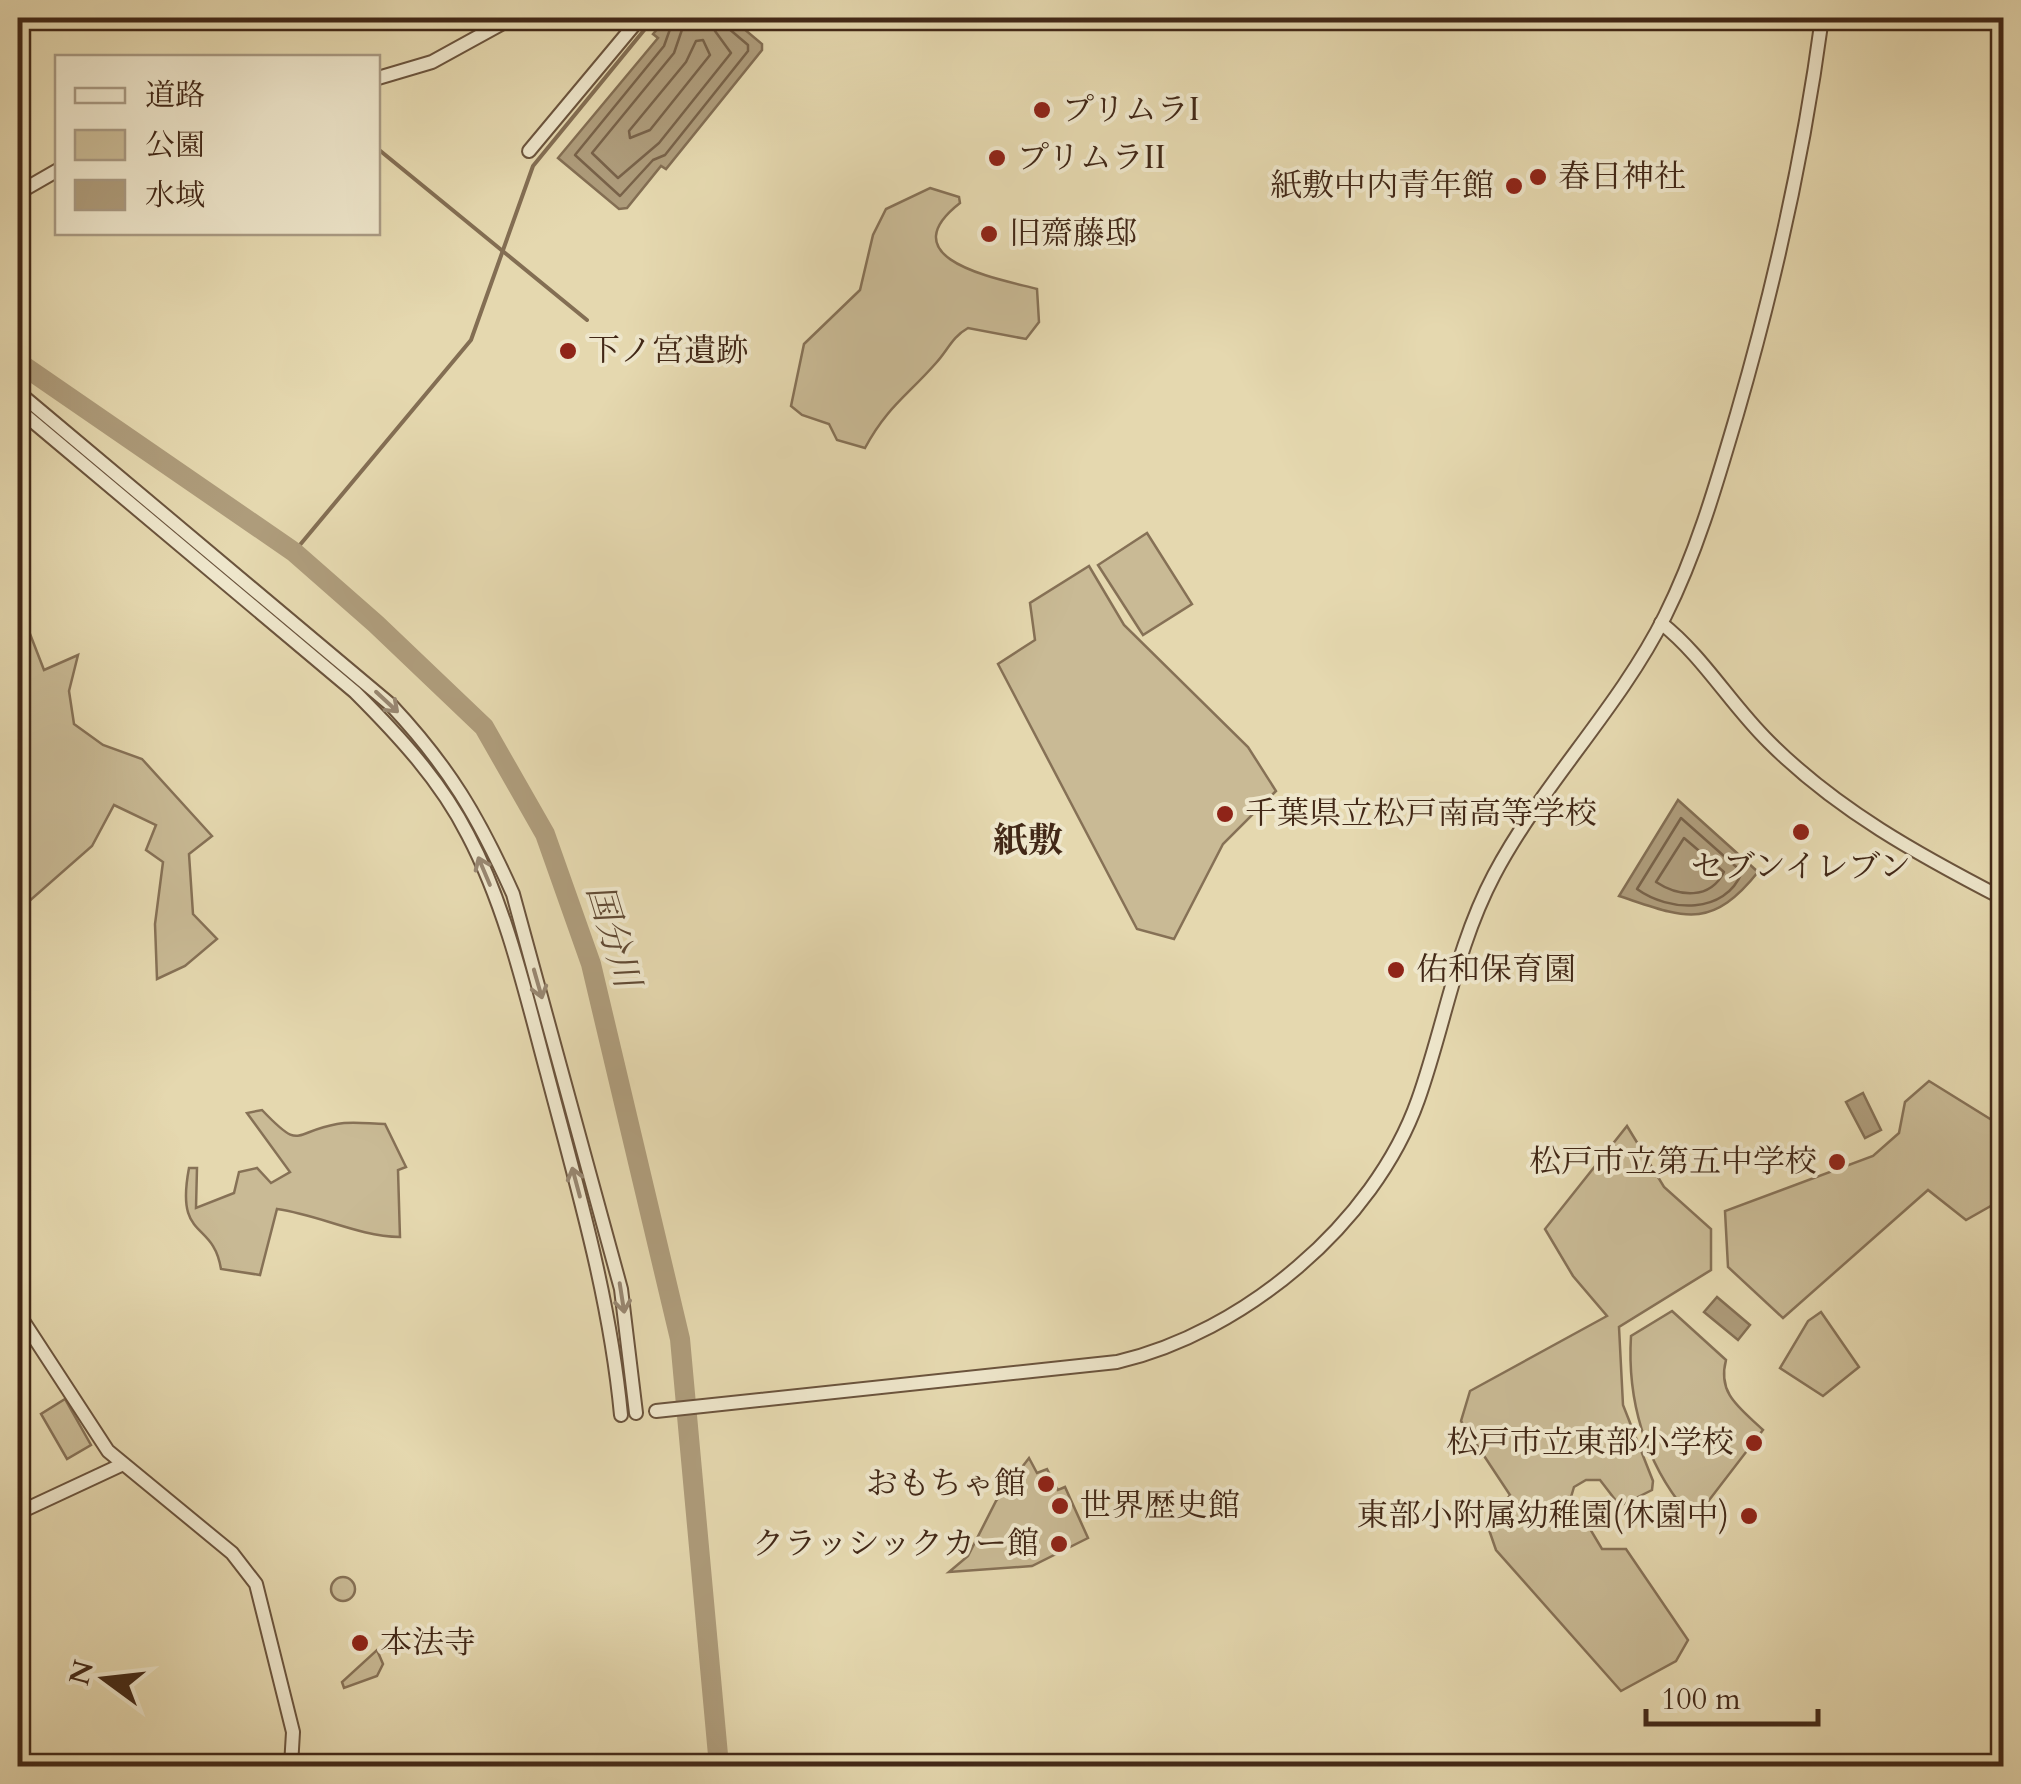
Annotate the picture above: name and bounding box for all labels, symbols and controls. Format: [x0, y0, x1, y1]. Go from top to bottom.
legend [55, 55, 380, 235]
text: 道路 [145, 75, 205, 116]
place label: プリムラI [1062, 88, 1200, 132]
marker: プリムラI [1031, 99, 1053, 121]
text: 公園 [145, 125, 205, 166]
place label: プリムラII [1017, 136, 1166, 180]
marker: プリムラII [986, 147, 1008, 169]
place label: 春日神社 [1558, 155, 1686, 199]
place label: 紙敷中内青年館 [1270, 164, 1494, 208]
marker: 春日神社 [1527, 166, 1549, 188]
text: 水域 [145, 175, 205, 216]
marker: 紙敷中内青年館 [1503, 175, 1525, 197]
place label: 旧齋藤邸 [1009, 212, 1137, 256]
marker: 旧齋藤邸 [978, 223, 1000, 245]
place label: 下ノ宮遺跡 [588, 329, 748, 373]
marker: 下ノ宮遺跡 [557, 340, 579, 362]
one-way arrow [374, 690, 399, 713]
place label: 千葉県立松戸南高等学校 [1245, 792, 1597, 836]
marker: 千葉県立松戸南高等学校 [1214, 803, 1236, 825]
district label: 紙敷 [993, 817, 1063, 865]
marker: セブンイレブン [1790, 821, 1812, 843]
place label: セブンイレブン [1691, 845, 1911, 889]
one-way arrow [474, 856, 492, 887]
water label: 国分川 [575, 879, 652, 997]
place label: 佑和保育園 [1416, 948, 1576, 992]
marker: 佑和保育園 [1385, 959, 1407, 981]
one-way arrow [530, 968, 549, 999]
place label: 松戸市立第五中学校 [1529, 1140, 1817, 1184]
marker: 松戸市立第五中学校 [1826, 1151, 1848, 1173]
one-way arrow [566, 1167, 585, 1199]
one-way arrow [613, 1281, 631, 1313]
place label: 松戸市立東部小学校 [1446, 1421, 1734, 1465]
marker: 松戸市立東部小学校 [1743, 1432, 1765, 1454]
place label: おもちゃ館 [866, 1462, 1026, 1506]
marker: おもちゃ館 [1035, 1473, 1057, 1495]
place label: 世界歴史館 [1080, 1484, 1240, 1528]
place label: 東部小附属幼稚園(休園中) [1357, 1494, 1729, 1538]
marker: 世界歴史館 [1049, 1495, 1071, 1517]
marker: 東部小附属幼稚園(休園中) [1738, 1505, 1760, 1527]
place label: クラッシックカー館 [752, 1522, 1039, 1566]
marker: クラッシックカー館 [1048, 1533, 1070, 1555]
place label: 本法寺 [380, 1621, 476, 1665]
north arrow [55, 1629, 155, 1729]
marker: 本法寺 [349, 1632, 371, 1654]
text: N [60, 1656, 103, 1689]
scale bar [1646, 1664, 1818, 1726]
text: 100 m [1661, 1679, 1741, 1720]

